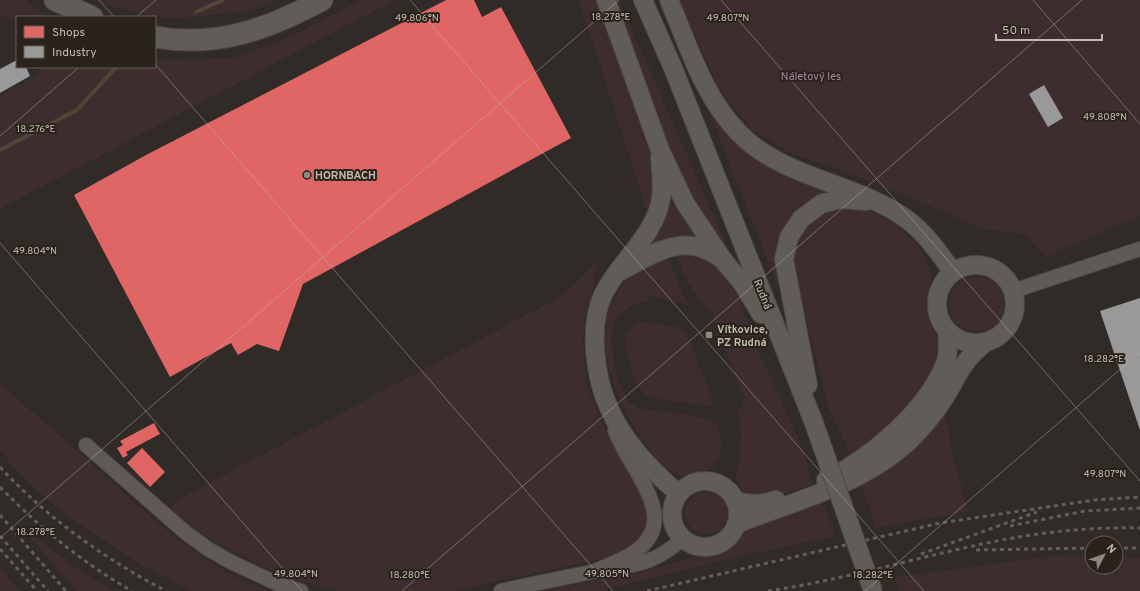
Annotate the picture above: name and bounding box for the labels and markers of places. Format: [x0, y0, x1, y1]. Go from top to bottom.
place label: HORNBACH [315, 169, 376, 183]
marker: HORNBACH [302, 170, 312, 180]
place label: Vítkovice, PZ Rudná [717, 323, 768, 350]
marker: Vítkovice, PZ Rudná [704, 330, 714, 340]

